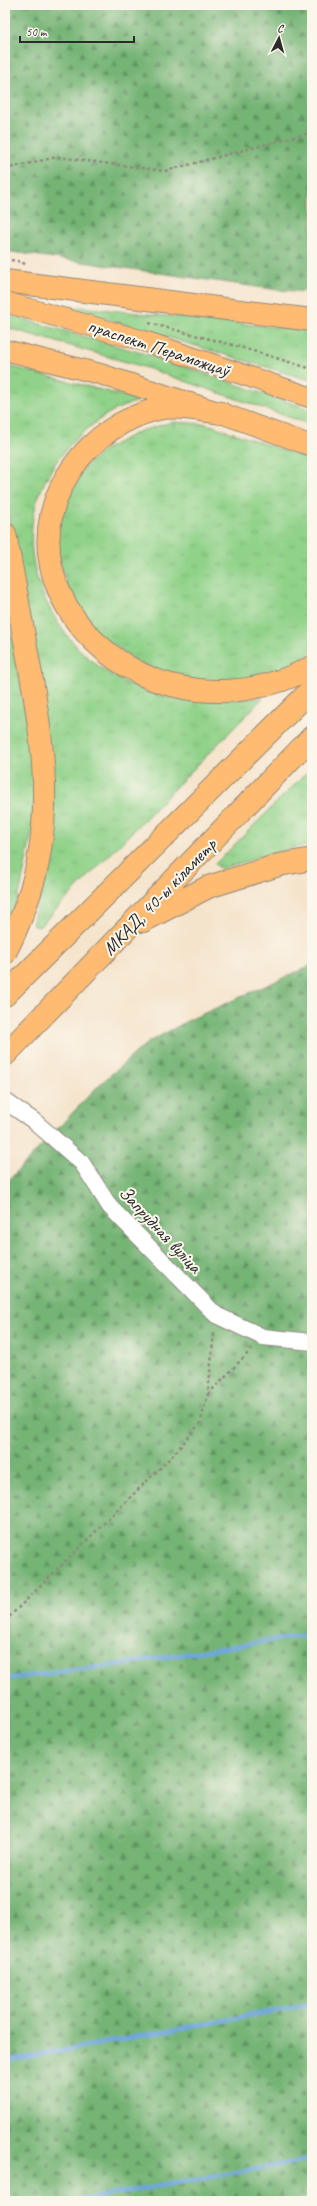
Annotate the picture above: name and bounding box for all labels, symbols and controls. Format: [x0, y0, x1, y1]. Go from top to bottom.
scale bar [20, 18, 134, 44]
north arrow [259, 18, 299, 58]
text: С [277, 21, 285, 35]
text: 50 m [26, 24, 48, 40]
street label: праспект Пераможцаў [85, 314, 235, 383]
street label: МКАД, 40-ы кіламетр [98, 832, 222, 960]
street label: Запрудная вуліца [114, 1181, 208, 1280]

